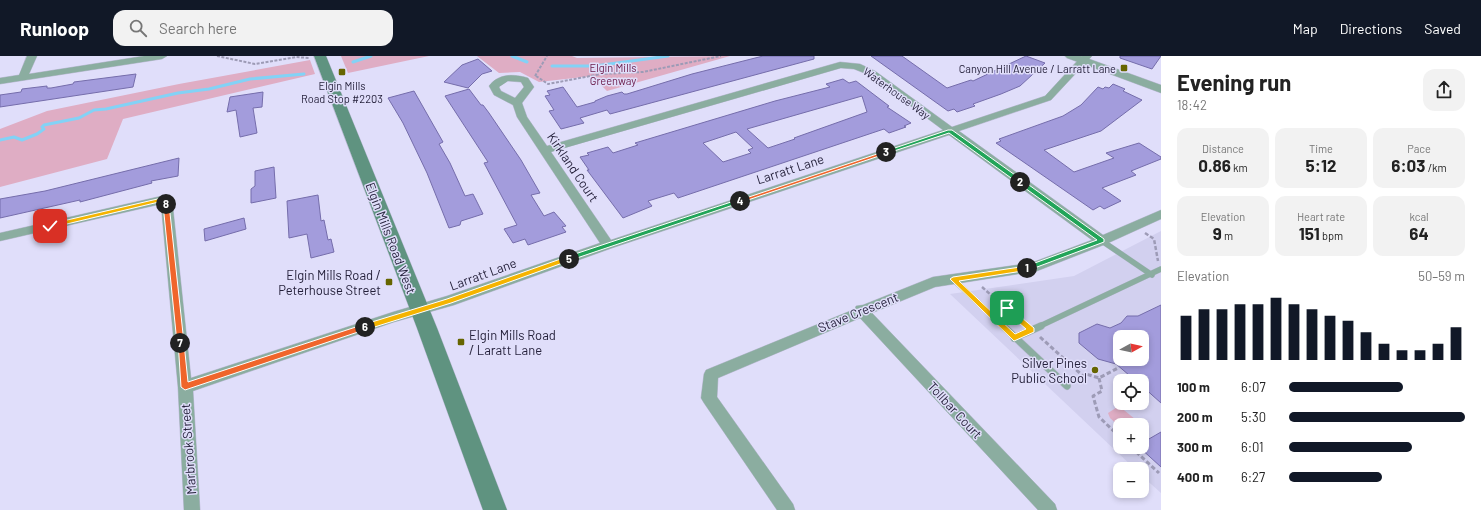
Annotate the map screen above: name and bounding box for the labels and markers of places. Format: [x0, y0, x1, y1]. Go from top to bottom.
place label: Canyon Hill Avenue / Larratt Lane [959, 62, 1116, 75]
marker: Canyon Hill Avenue / Larratt Lane [1119, 63, 1129, 73]
marker: Elgin Mills Road Stop #2203 [337, 67, 347, 77]
place label: Elgin Mills Road Stop #2203 [301, 79, 383, 105]
pin: 3 [876, 142, 896, 162]
pin: 2 [1010, 172, 1030, 192]
pin: 4 [730, 191, 750, 211]
pin: 8 [156, 194, 176, 214]
pin [33, 209, 67, 243]
pin: 5 [559, 249, 579, 269]
pin: 1 [1017, 258, 1037, 278]
place label: Elgin Mills Road / Peterhouse Street [278, 267, 381, 298]
marker: Elgin Mills Road / Peterhouse Street [384, 277, 394, 287]
pin [990, 291, 1024, 325]
pin: 6 [355, 317, 375, 337]
place label: Elgin Mills Road / Laratt Lane [469, 327, 556, 358]
pin: 7 [170, 333, 190, 353]
marker: Elgin Mills Road / Laratt Lane [456, 337, 466, 347]
place label: Silver Pines Public School [1011, 355, 1087, 386]
marker: Silver Pines Public School [1090, 365, 1100, 375]

